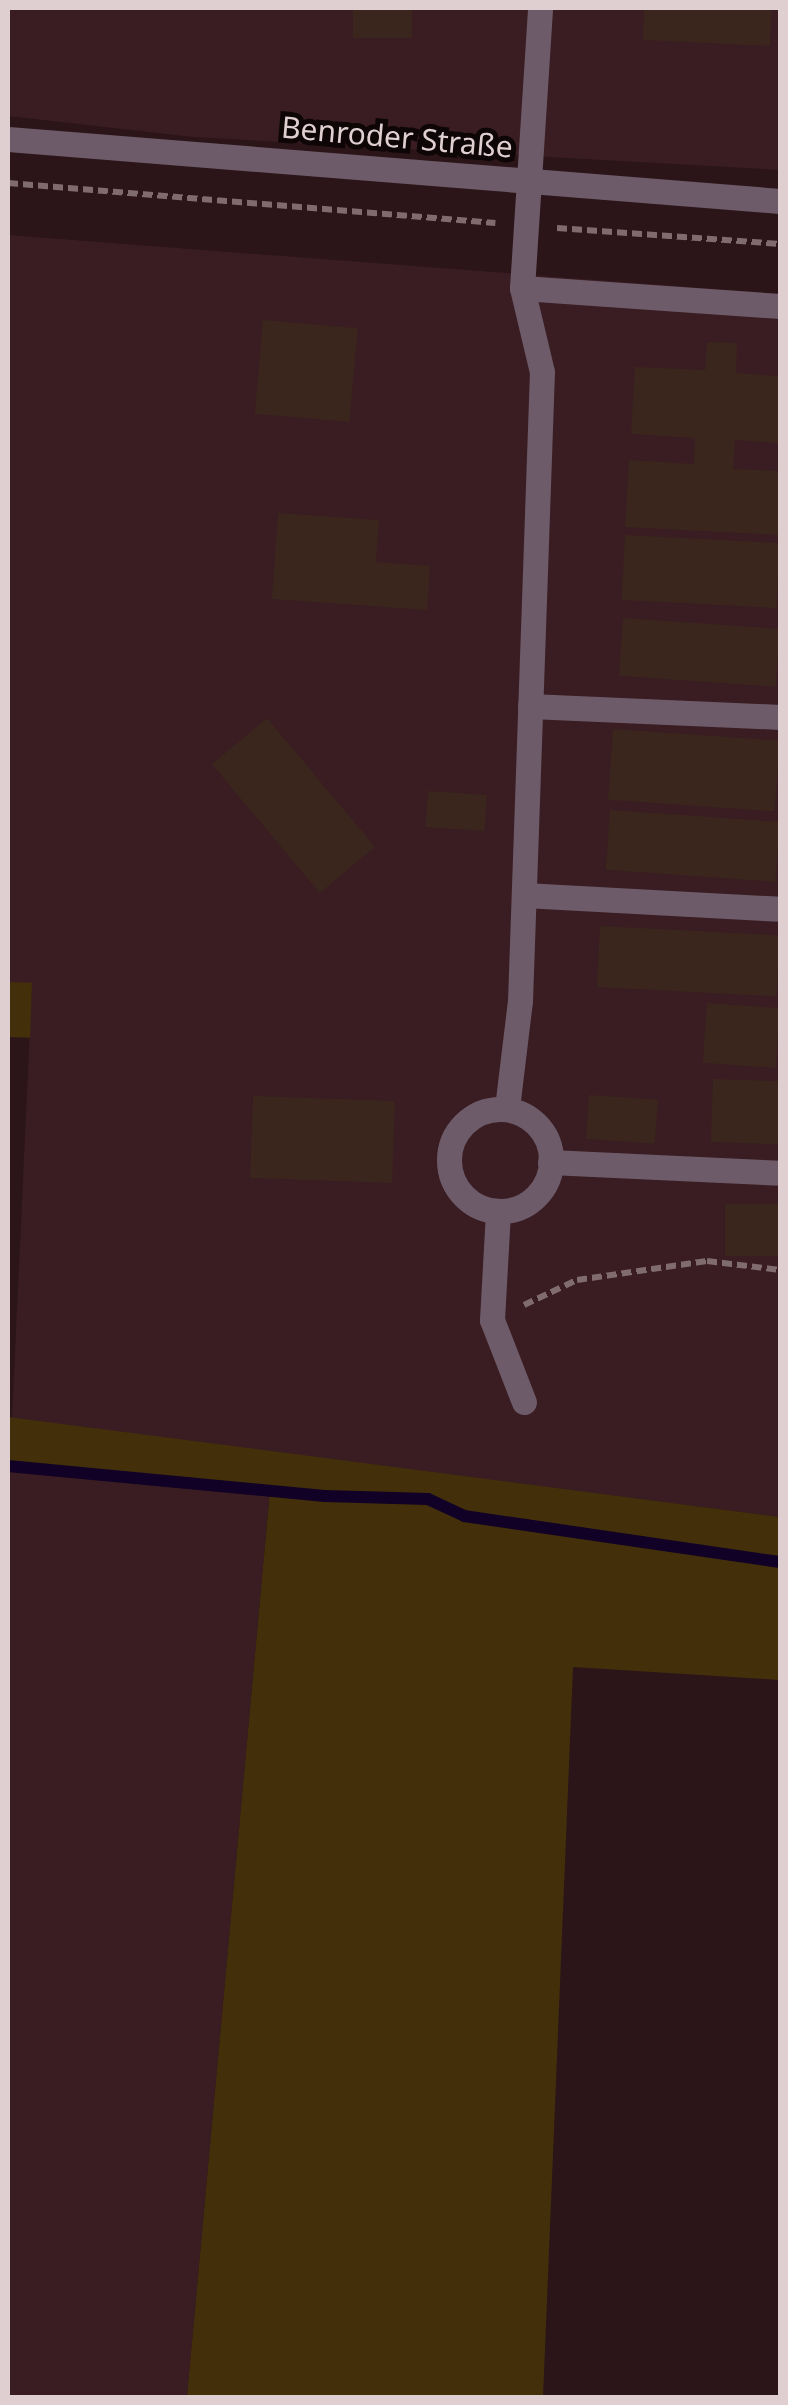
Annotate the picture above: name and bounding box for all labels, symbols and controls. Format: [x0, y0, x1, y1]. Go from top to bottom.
street label: Benroder Straße [280, 109, 514, 165]

